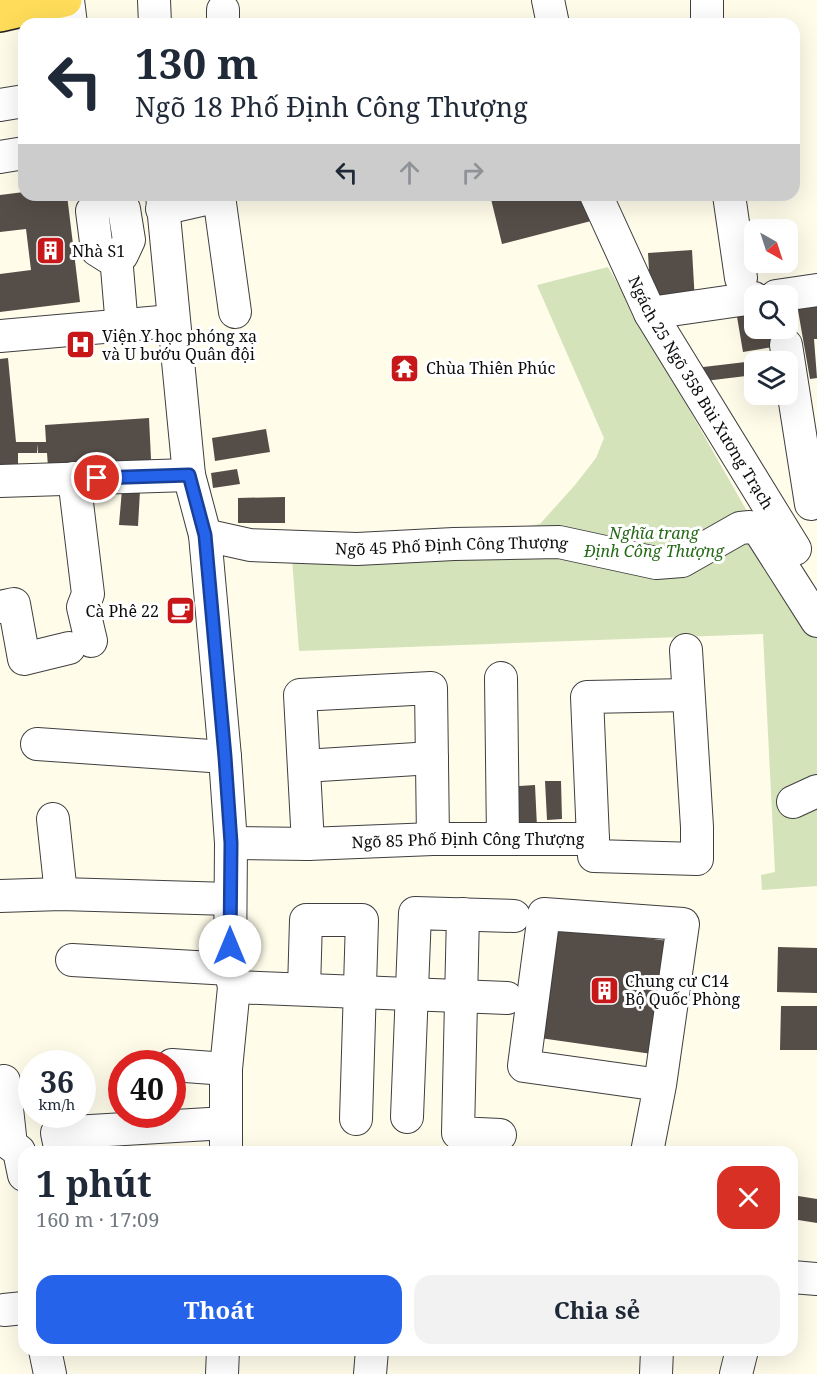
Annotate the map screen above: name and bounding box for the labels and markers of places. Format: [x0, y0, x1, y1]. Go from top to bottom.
building icon: Nhà S1 [35, 235, 67, 267]
place label: Nhà S1 [72, 240, 125, 262]
place label: Viện Y học phóng xạ và U bướu Quân đội [102, 325, 257, 365]
hospital icon: Viện Y học phóng xạ và U bướu Quân đội [65, 329, 97, 361]
temple icon: Chùa Thiên Phúc [389, 352, 421, 384]
place label: Chùa Thiên Phúc [426, 357, 555, 379]
pin [71, 452, 122, 503]
cafe icon: Cà Phê 22 [164, 595, 196, 627]
place label: Cà Phê 22 [86, 600, 159, 622]
place label: Chung cư C14 Bộ Quốc Phòng [625, 970, 741, 1010]
building icon: Chung cư C14 Bộ Quốc Phòng [588, 974, 620, 1006]

